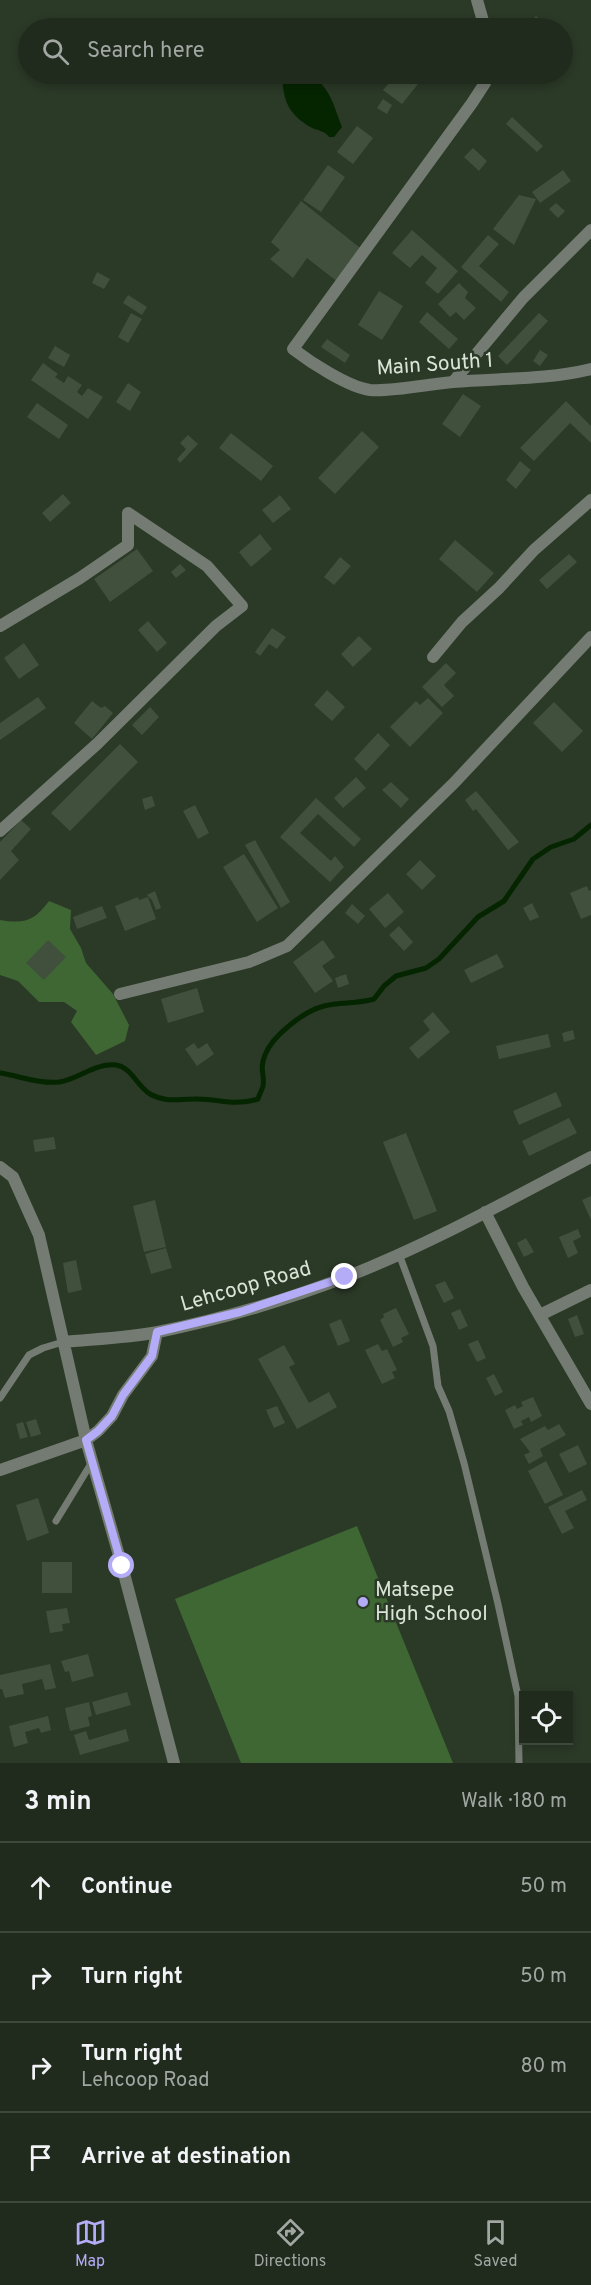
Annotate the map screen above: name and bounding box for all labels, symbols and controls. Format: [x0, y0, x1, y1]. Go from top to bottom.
search box [18, 18, 573, 84]
icon: search [39, 35, 72, 68]
text: Search here [87, 38, 205, 65]
street label: Main South 1 [376, 347, 494, 383]
street label: Lehcoop Road [177, 1255, 315, 1319]
route end [331, 1263, 357, 1289]
route start [108, 1552, 134, 1578]
place label: Matsepe High School [375, 1577, 488, 1628]
marker: Matsepe High School [356, 1595, 370, 1609]
map controls [519, 1691, 573, 1745]
button: locate [519, 1691, 573, 1745]
text: 3 min [24, 1786, 92, 1819]
text: Walk · 180 m [461, 1789, 567, 1815]
icon: ahead [24, 1871, 57, 1904]
text: Continue [81, 1874, 172, 1901]
text: 50 m [520, 1874, 567, 1900]
icon: right [24, 1961, 57, 1994]
text: Turn right [81, 1964, 183, 1991]
text: 50 m [520, 1964, 567, 1990]
text: Turn right [81, 2041, 183, 2068]
icon: right [24, 2051, 57, 2084]
text: 80 m [521, 2054, 567, 2080]
text: Lehcoop Road [81, 2068, 210, 2094]
icon: arrive [24, 2141, 57, 2174]
text: Arrive at destination [81, 2144, 291, 2171]
tab: Map [74, 2216, 107, 2272]
tab: Directions [254, 2216, 326, 2272]
tab: Saved [473, 2216, 517, 2272]

